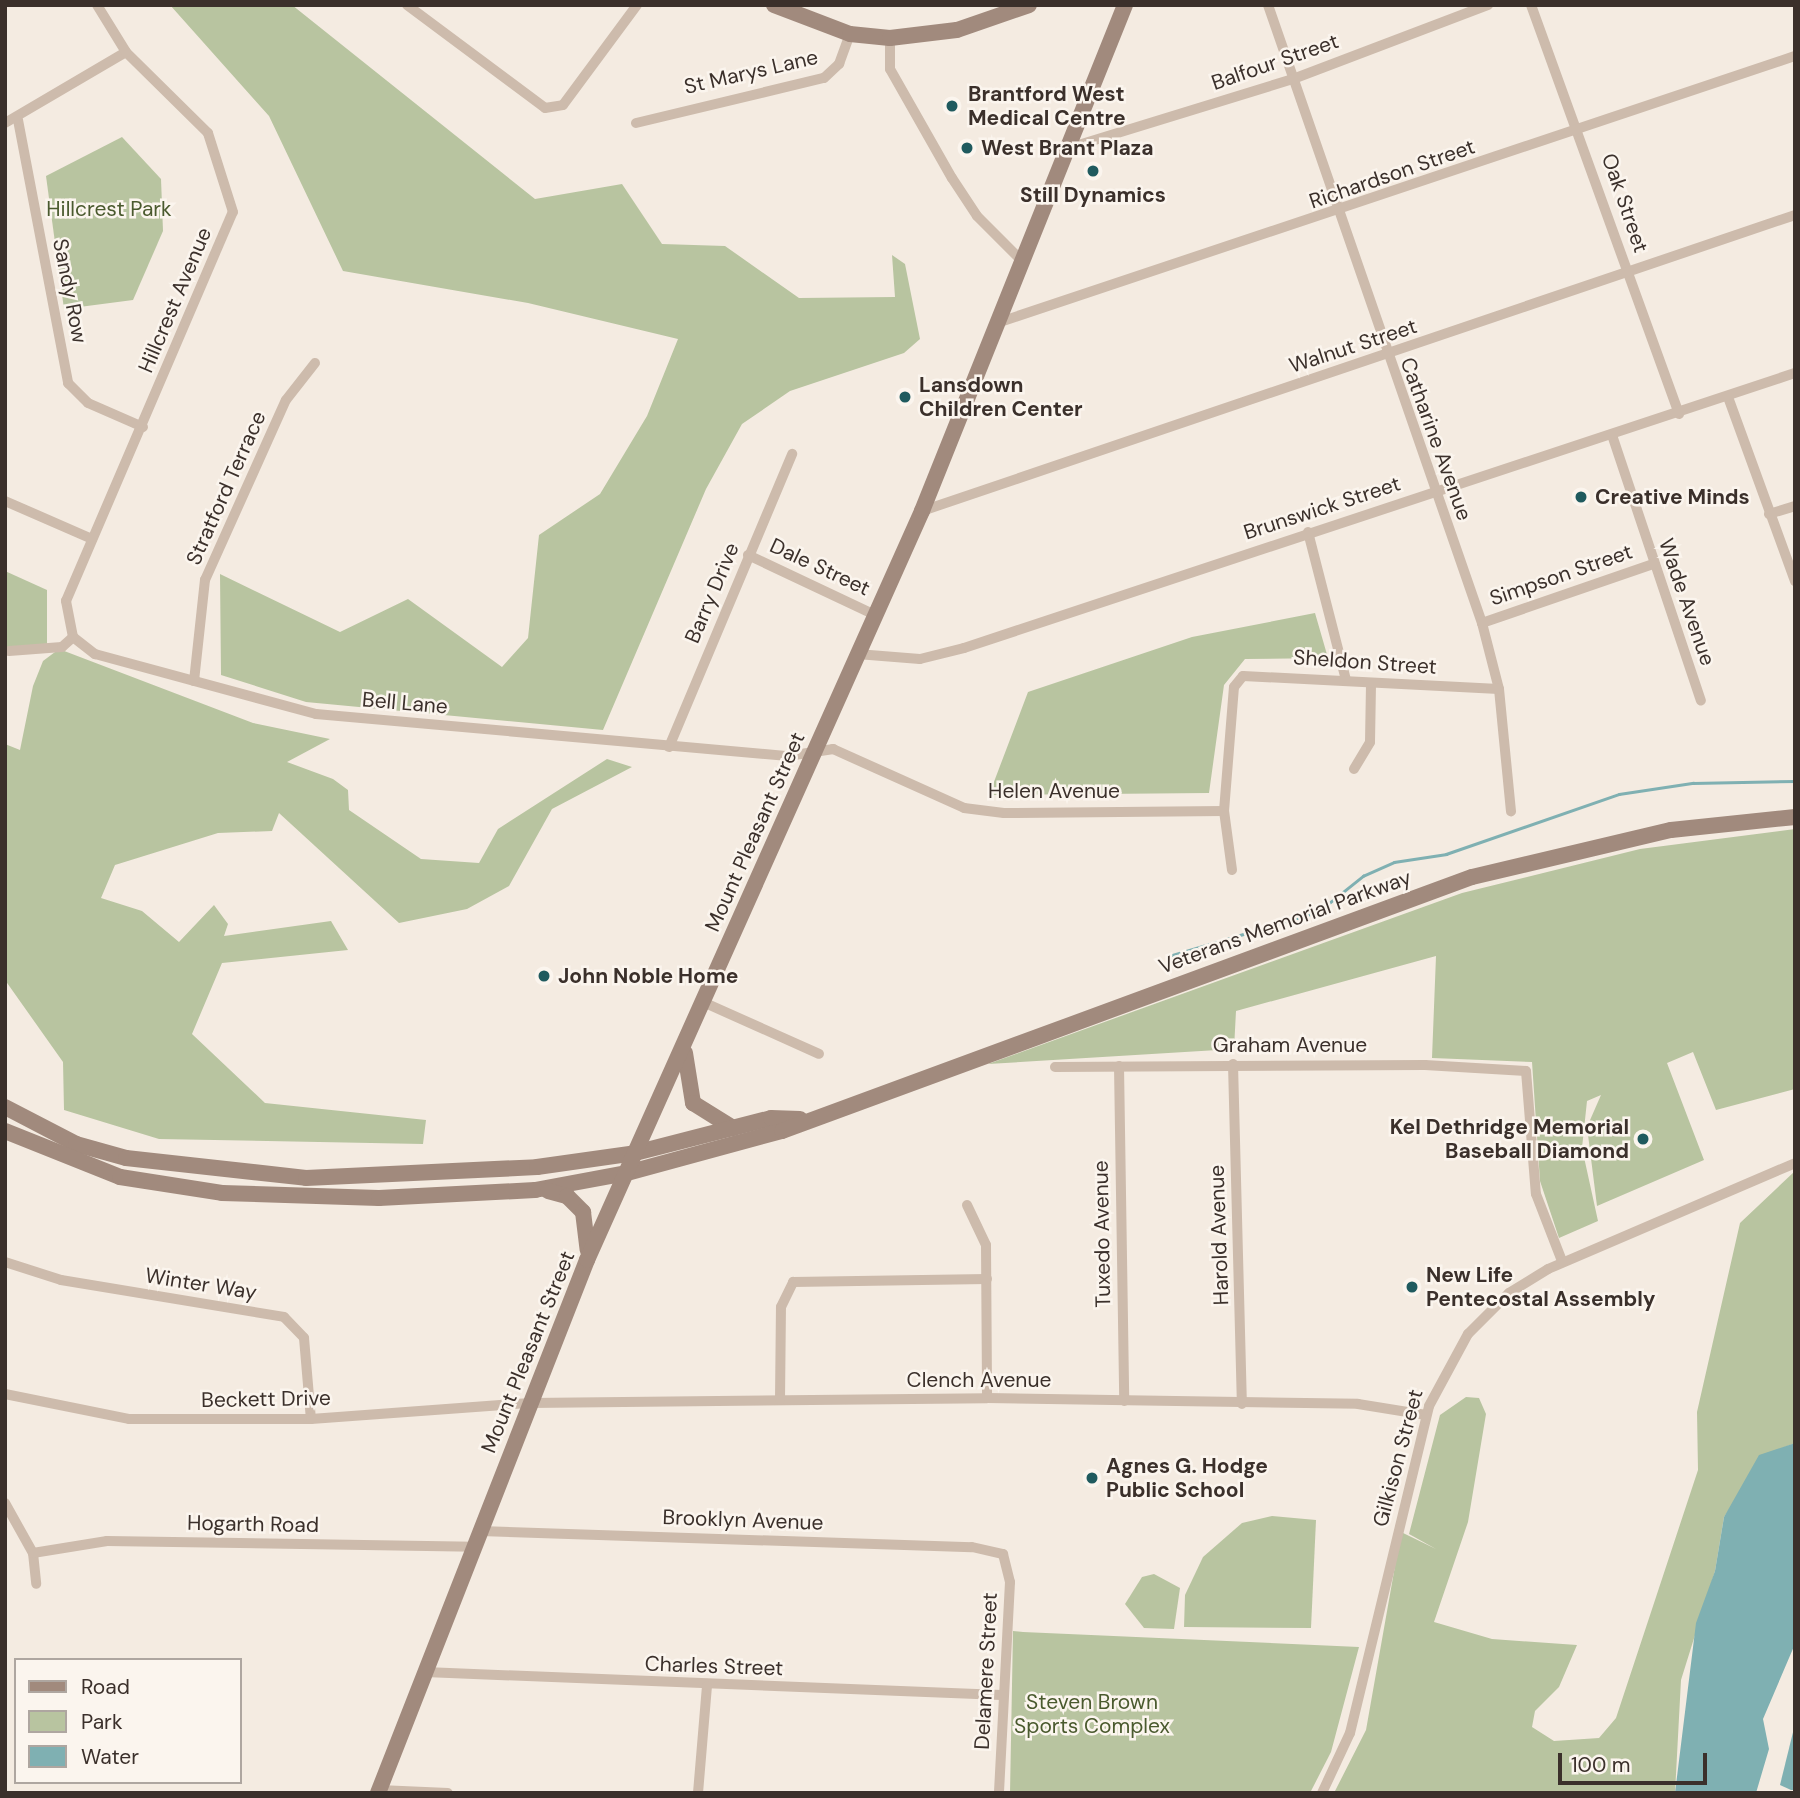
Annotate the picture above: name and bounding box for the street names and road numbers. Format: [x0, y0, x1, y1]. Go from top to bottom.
street label: Balfour Street [1208, 28, 1342, 96]
street label: St Marys Lane [682, 44, 820, 100]
street label: Richardson Street [1306, 134, 1478, 214]
street label: Oak Street [1596, 150, 1654, 256]
street label: Hillcrest Avenue [133, 224, 217, 376]
street label: Sandy Row [48, 237, 92, 345]
street label: Walnut Street [1286, 313, 1420, 379]
street label: Catharine Avenue [1395, 354, 1477, 524]
street label: Stratford Terrace [181, 407, 271, 569]
street label: Brunswick Street [1240, 471, 1404, 545]
street label: Dale Street [766, 533, 874, 601]
street label: Wade Avenue [1653, 535, 1721, 669]
street label: Barry Drive [680, 539, 744, 647]
street label: Simpson Street [1486, 539, 1636, 611]
street label: Sheldon Street [1292, 644, 1438, 680]
street label: Bell Lane [361, 687, 449, 719]
street label: Mount Pleasant Street [700, 728, 810, 936]
street label: Helen Avenue [988, 778, 1120, 804]
street label: Veterans Memorial Parkway [1155, 865, 1415, 979]
street label: Graham Avenue [1213, 1032, 1367, 1058]
street label: Tuxedo Avenue [1088, 1160, 1116, 1308]
street label: Harold Avenue [1204, 1164, 1234, 1306]
street label: Mount Pleasant Street [476, 1247, 580, 1457]
street label: Winter Way [143, 1263, 259, 1305]
street label: Clench Avenue [907, 1367, 1051, 1393]
street label: Beckett Drive [201, 1385, 331, 1413]
street label: Gilkison Street [1368, 1386, 1428, 1530]
street label: Brooklyn Avenue [662, 1505, 824, 1535]
street label: Hogarth Road [187, 1510, 319, 1538]
street label: Delamere Street [969, 1592, 1003, 1750]
street label: Charles Street [644, 1651, 784, 1681]

